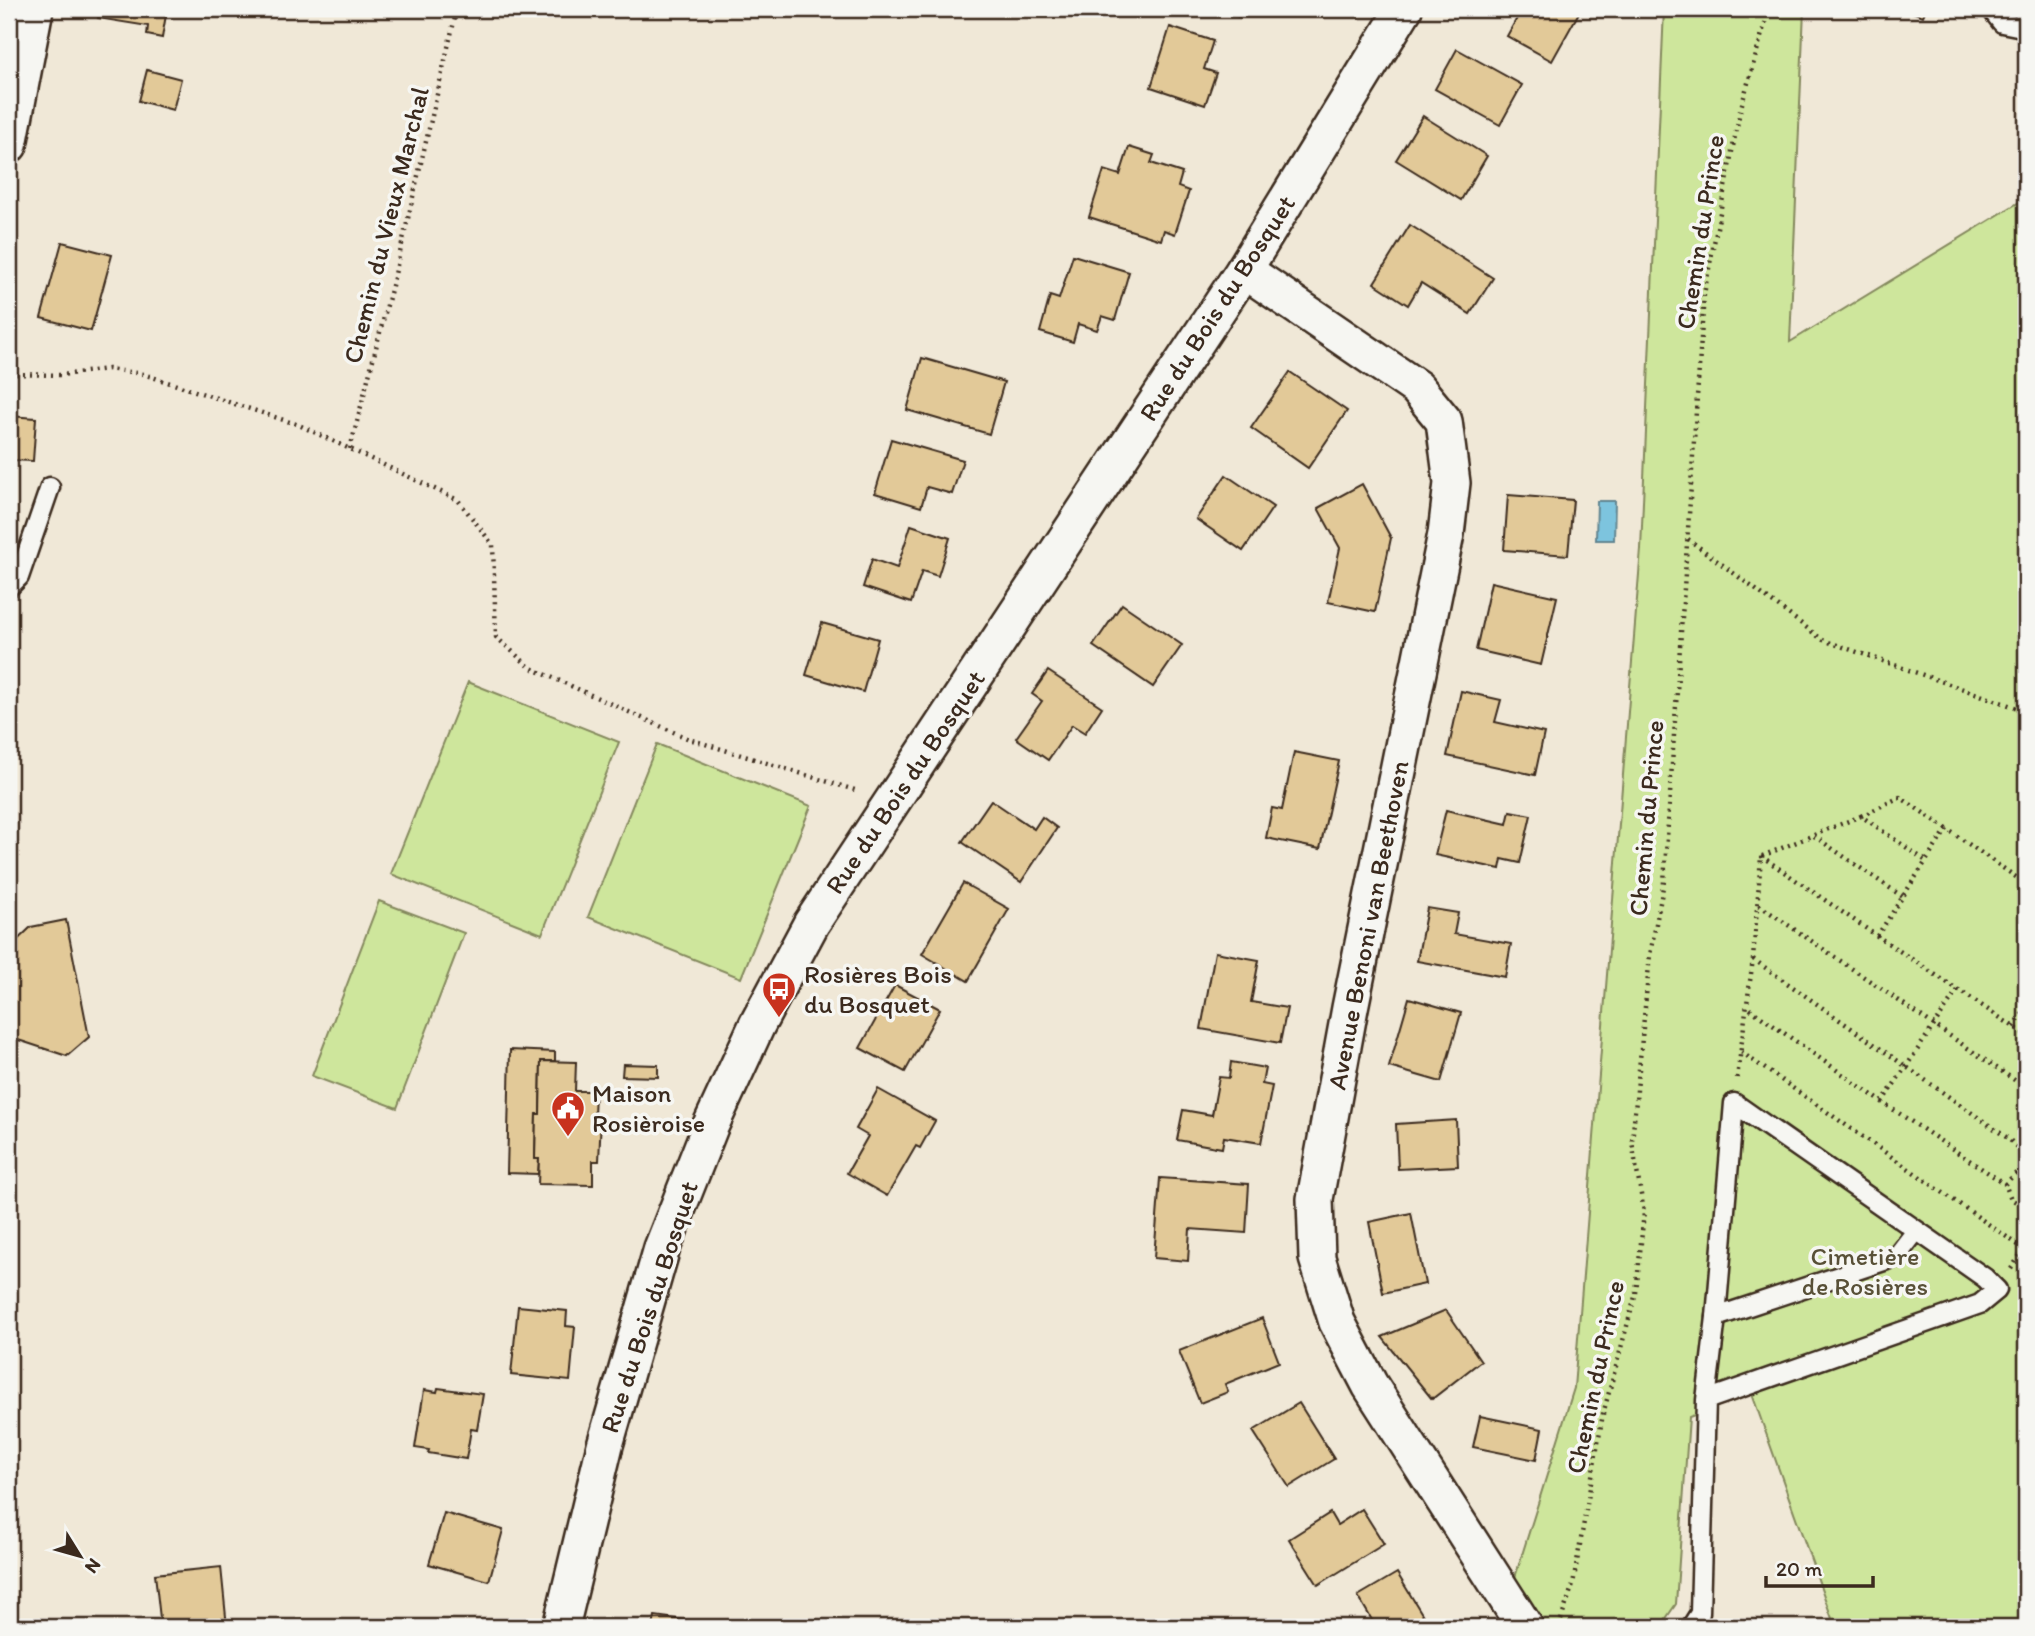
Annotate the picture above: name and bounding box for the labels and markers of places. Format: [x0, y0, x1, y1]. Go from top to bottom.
place label: Rosières Bois du Bosquet [804, 958, 952, 1020]
bus stop icon: Rosières Bois du Bosquet [760, 970, 798, 1019]
place label: Maison Rosièroise [592, 1077, 705, 1139]
public building icon: Maison Rosièroise [549, 1089, 587, 1138]

